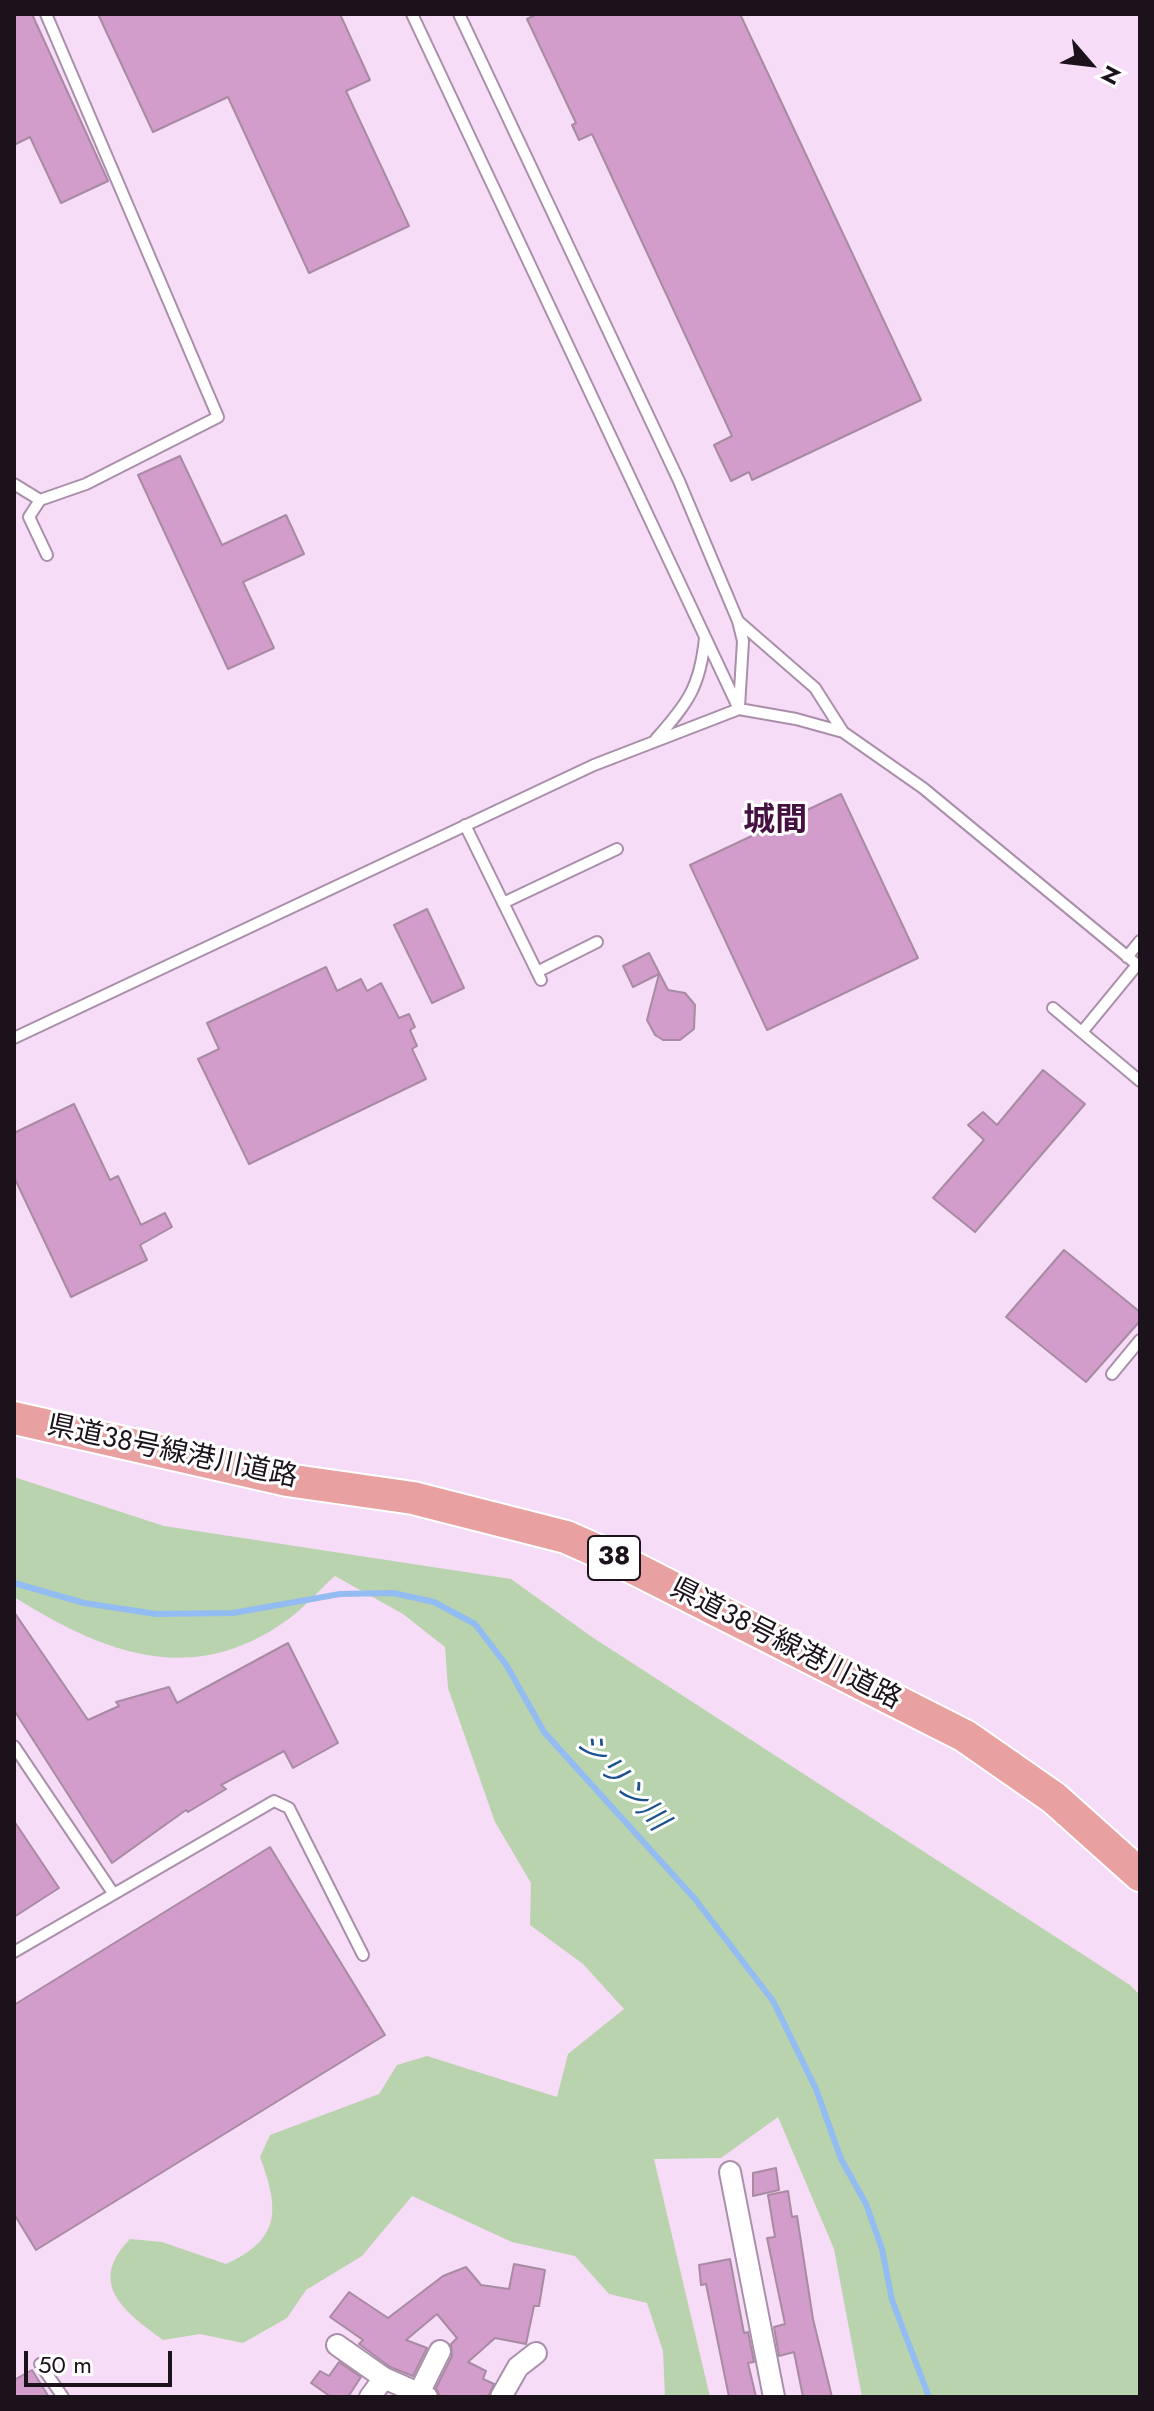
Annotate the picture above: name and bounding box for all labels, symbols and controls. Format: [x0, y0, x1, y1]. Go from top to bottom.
north arrow [1050, 24, 1130, 104]
text: N [1093, 60, 1129, 90]
district label: 城間 [743, 803, 807, 841]
street label: 県道38号線港川道路 [44, 1410, 300, 1496]
road number: 38 [588, 1536, 640, 1580]
street label: 県道38号線港川道路 [664, 1572, 906, 1718]
water label: シリン川 [567, 1726, 675, 1840]
scale bar [28, 2335, 176, 2385]
text: 50 m [38, 2347, 92, 2382]

